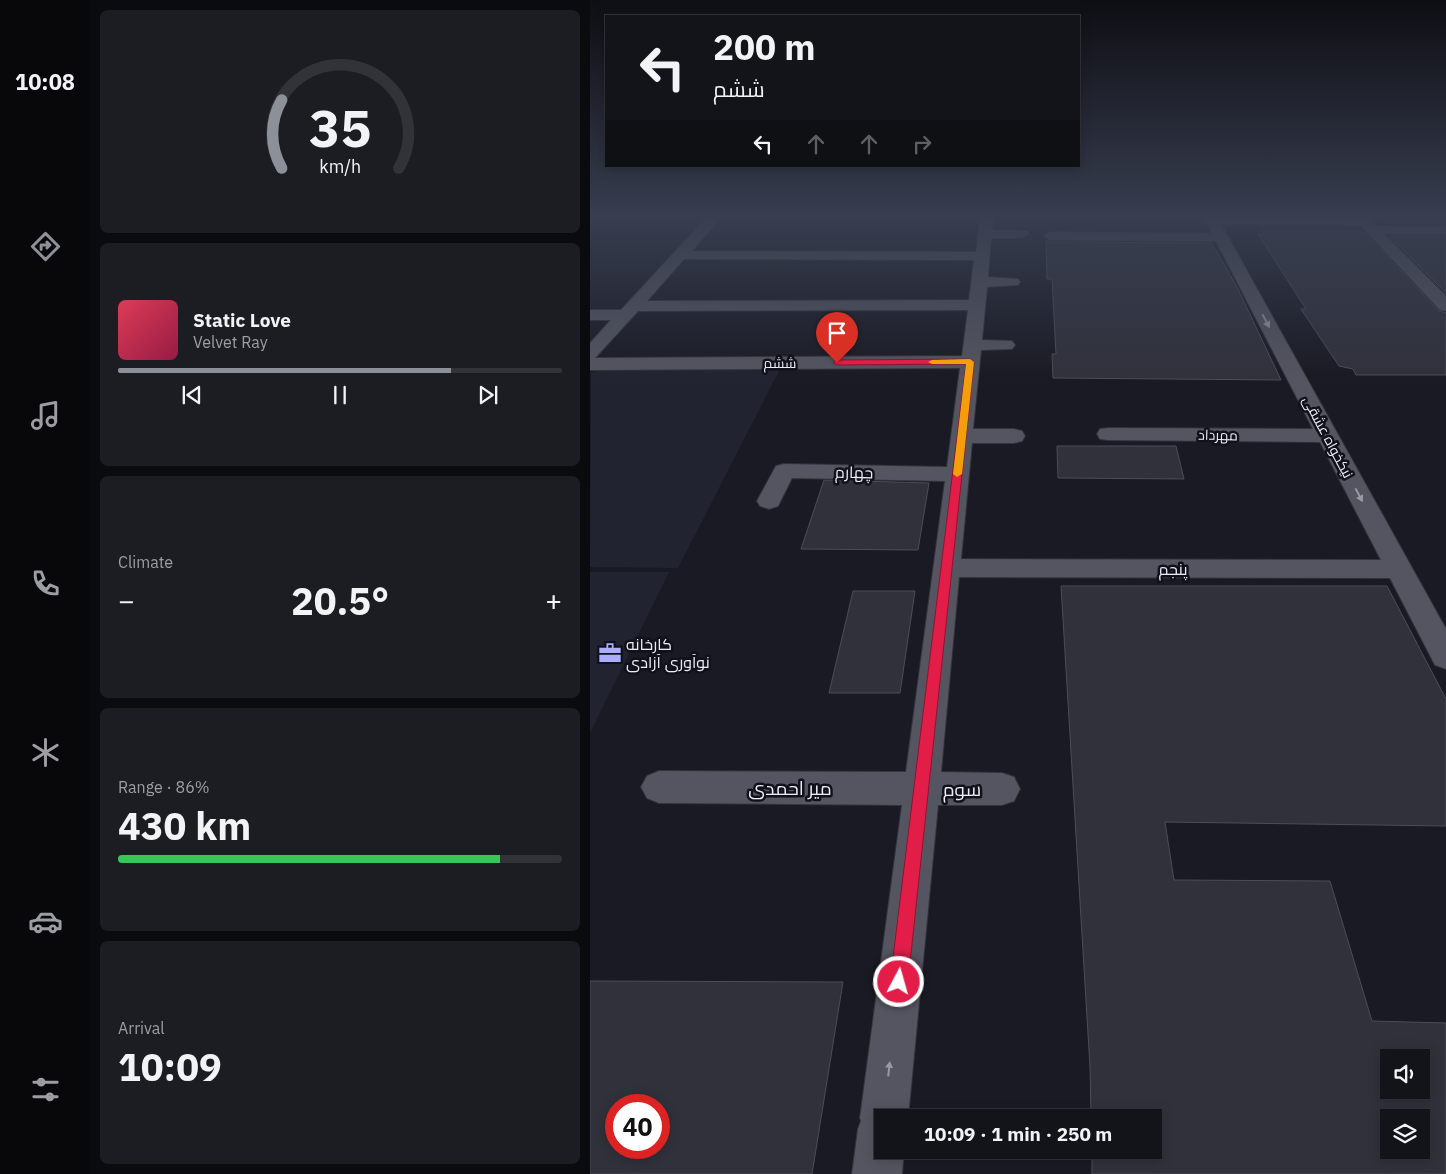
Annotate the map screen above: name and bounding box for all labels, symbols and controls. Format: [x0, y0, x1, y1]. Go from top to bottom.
text: 200 m [713, 24, 816, 70]
icon: left [630, 35, 695, 100]
text: 10:08 [15, 67, 75, 96]
text: ششم [713, 74, 765, 103]
text: 35 [309, 94, 371, 161]
icon: left [749, 130, 777, 158]
icon: ahead [802, 130, 830, 158]
icon: ahead [855, 130, 883, 158]
icon: right [908, 130, 936, 158]
text: km/h [319, 155, 361, 178]
icon: directions [28, 229, 63, 264]
text: Static Love [193, 308, 291, 332]
pin [816, 312, 858, 363]
one-way arrow [1262, 313, 1270, 328]
icon: arrive [823, 319, 851, 347]
text: Velvet Ray [193, 332, 268, 352]
street label: ششم [764, 354, 796, 373]
icon: previous [178, 381, 206, 409]
icon: pause [326, 381, 354, 409]
icon: next [474, 381, 502, 409]
street label: نیکخواه عشقی [1299, 393, 1357, 481]
icon: music [28, 398, 63, 433]
street label: مهرداد [1198, 426, 1238, 444]
street label: چهارم [835, 462, 873, 484]
one-way arrow [1355, 488, 1363, 502]
text: Climate [118, 552, 173, 572]
street label: پنجم [1158, 559, 1188, 581]
icon: phone [28, 566, 63, 601]
text: 20.5° [291, 576, 389, 625]
text: − [118, 582, 135, 619]
text: + [545, 582, 562, 619]
place label: کارخانه نوآوری آزادی [626, 634, 710, 673]
office icon: کارخانه نوآوری آزادی [597, 640, 623, 666]
icon: climate [28, 735, 63, 770]
street label: میر احمدی [748, 776, 832, 800]
text: Range · 86% [118, 777, 210, 797]
street label: سوم [943, 777, 981, 803]
text: 430 km [118, 801, 251, 850]
icon: car [28, 904, 63, 939]
position arrow [872, 955, 924, 1007]
text: Arrival [118, 1018, 165, 1038]
text: 10:09 [118, 1042, 222, 1091]
map controls [1380, 1049, 1430, 1159]
button: sound [1380, 1049, 1430, 1099]
one-way arrow [885, 1061, 893, 1077]
icon: filters [28, 1072, 63, 1107]
speed limit sign: 40 [605, 1094, 670, 1159]
button: layers [1380, 1109, 1430, 1159]
text: 10:09 · 1 min · 250 m [924, 1122, 1112, 1146]

